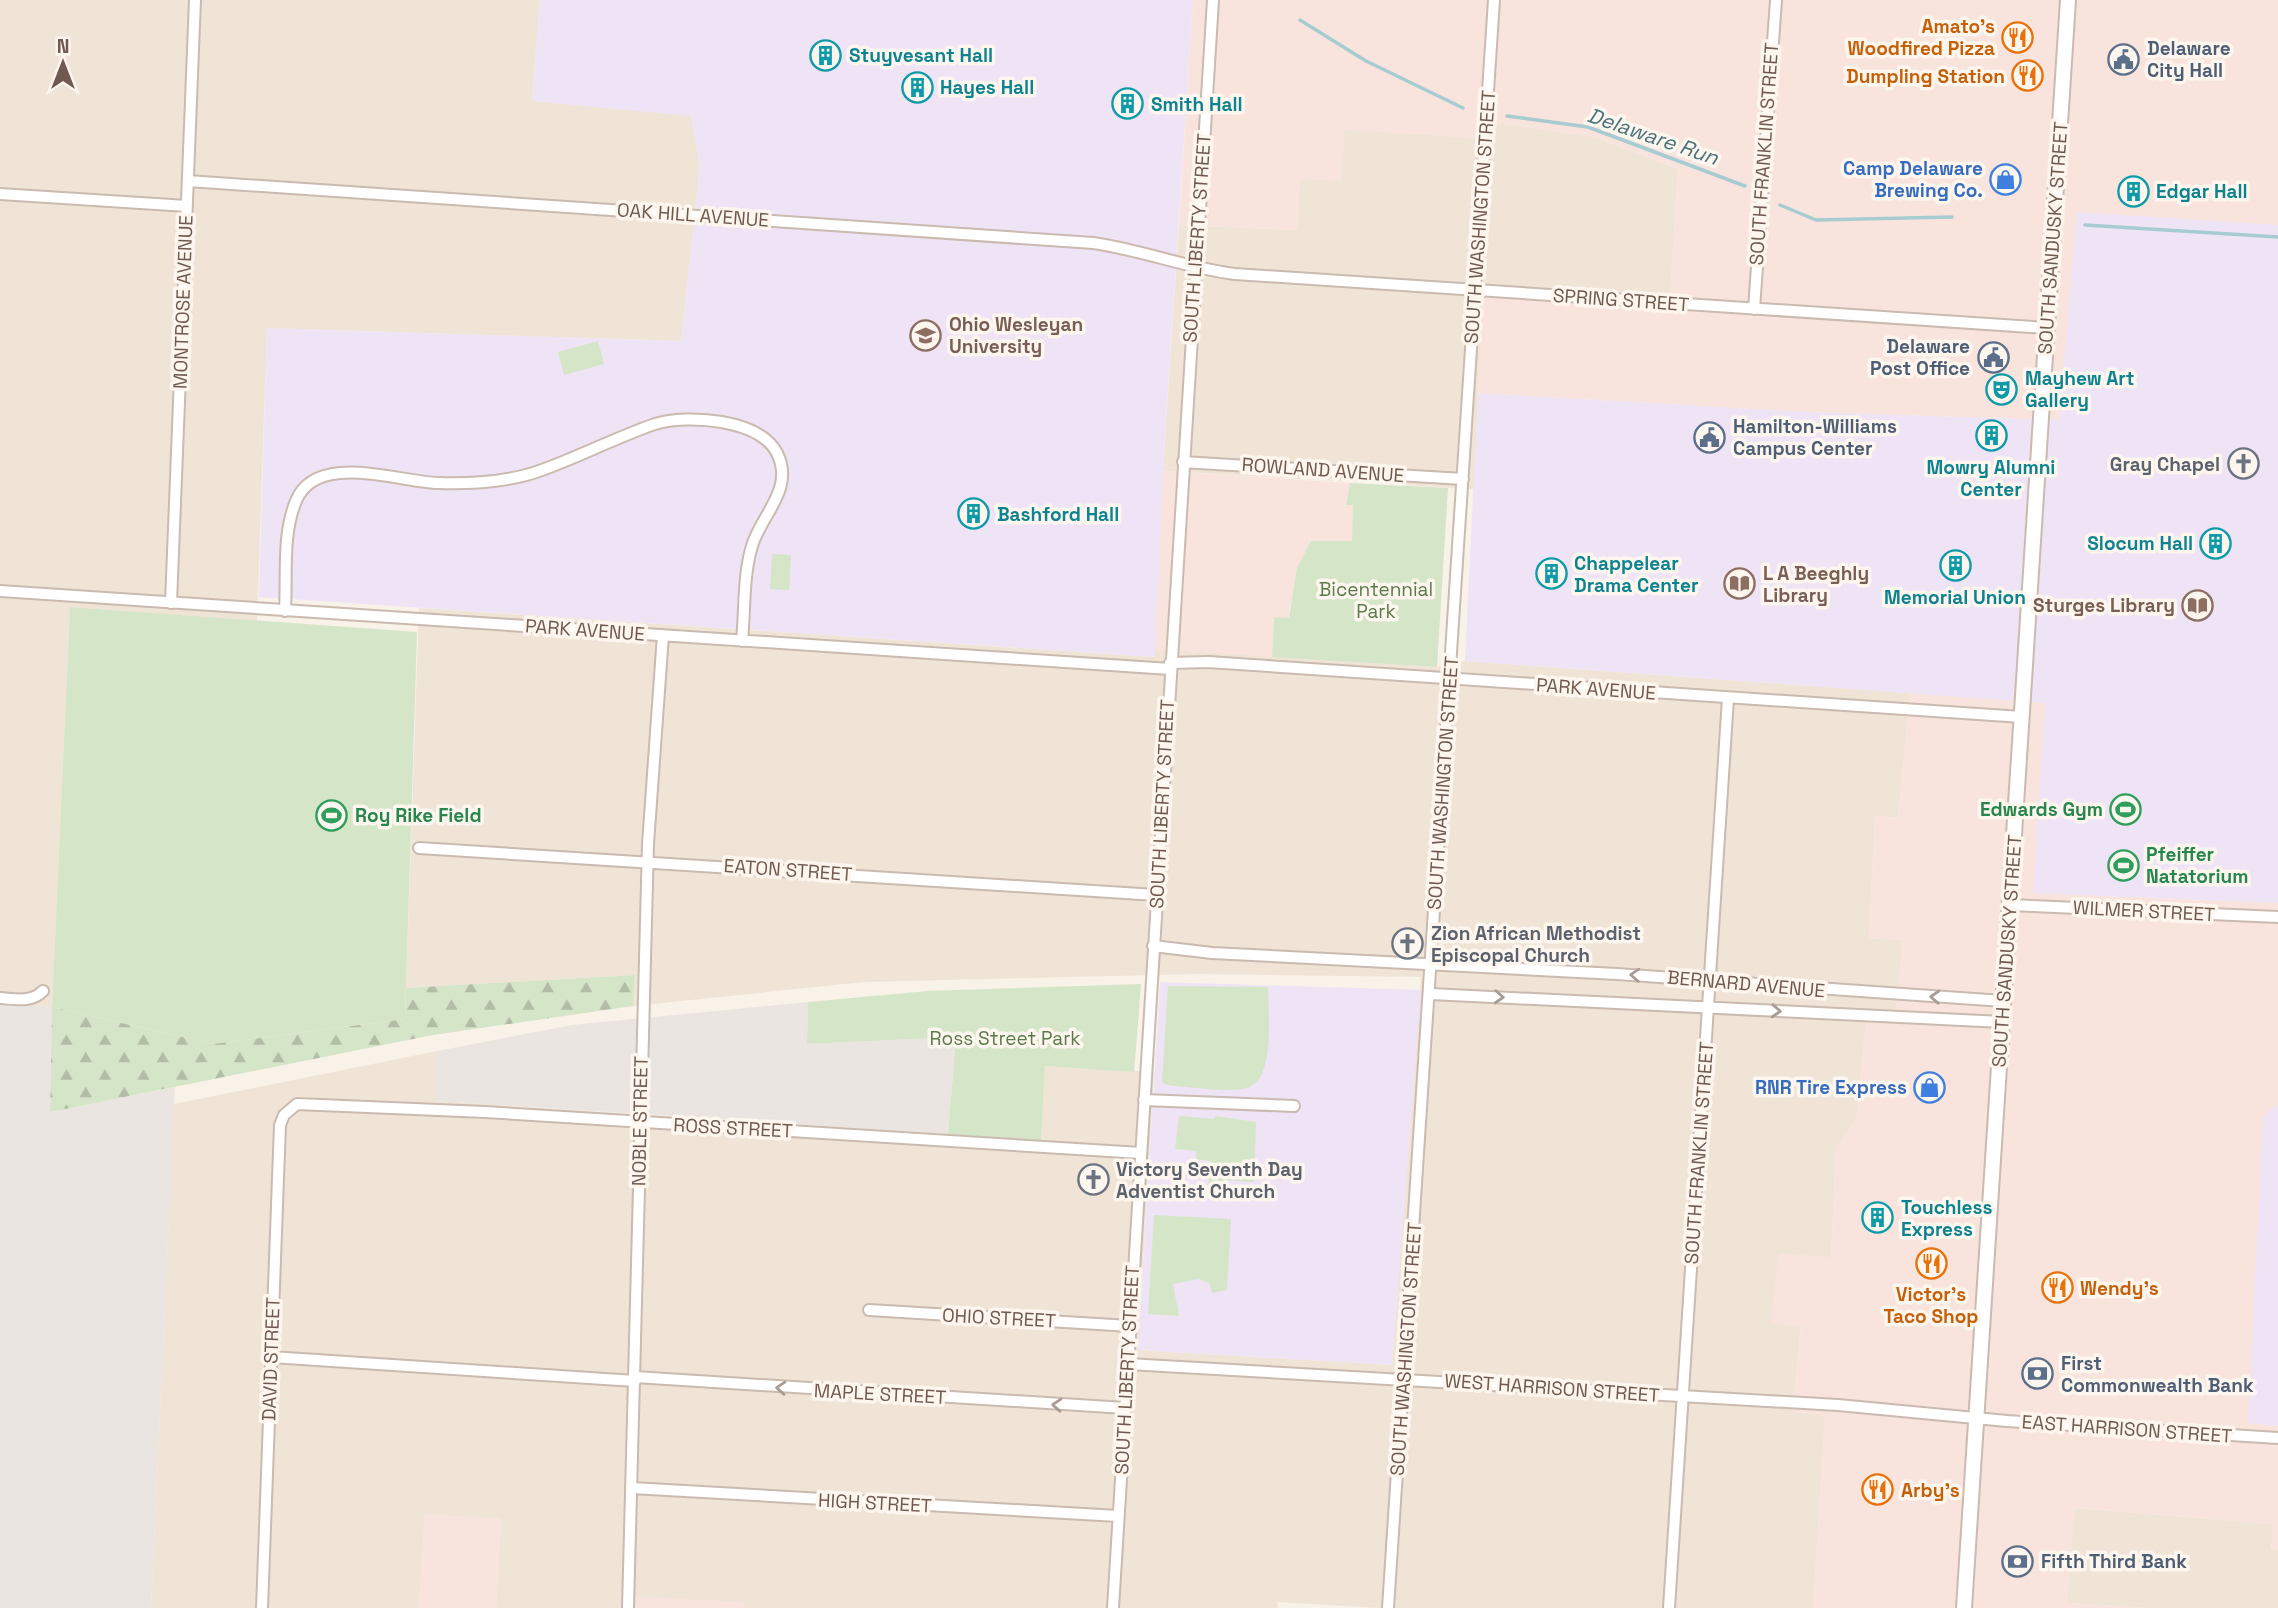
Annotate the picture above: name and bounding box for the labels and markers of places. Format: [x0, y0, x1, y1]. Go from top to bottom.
place label: Amato's Woodfired Pizza [1848, 14, 1995, 61]
restaurant icon: Amato's Woodfired Pizza [2001, 20, 2035, 54]
place label: Delaware City Hall [2147, 36, 2231, 83]
building icon: Stuyvesant Hall [809, 38, 843, 72]
public building icon: Delaware City Hall [2107, 42, 2141, 76]
place label: Stuyvesant Hall [849, 43, 993, 68]
restaurant icon: Dumpling Station [2011, 59, 2045, 93]
place label: Dumpling Station [1846, 64, 2005, 89]
building icon: Hayes Hall [900, 70, 934, 104]
place label: Hayes Hall [940, 75, 1034, 100]
building icon: Smith Hall [1111, 87, 1145, 121]
place label: Smith Hall [1151, 92, 1243, 117]
place label: Camp Delaware Brewing Co. [1843, 156, 1983, 203]
shop icon: Camp Delaware Brewing Co. [1989, 162, 2023, 196]
building icon: Edgar Hall [2116, 174, 2150, 208]
place label: Edgar Hall [2156, 179, 2248, 204]
place label: Ohio Wesleyan University [949, 312, 1083, 359]
school or university icon: Ohio Wesleyan University [909, 318, 943, 352]
place label: Delaware Post Office [1870, 334, 1970, 381]
public building icon: Delaware Post Office [1976, 340, 2010, 374]
place label: Mayhew Art Gallery [2025, 366, 2135, 413]
theatre icon: Mayhew Art Gallery [1985, 372, 2019, 406]
place label: Hamilton-Williams Campus Center [1733, 414, 1897, 461]
building icon: Mowry Alumni Center [1974, 419, 2008, 453]
public building icon: Hamilton-Williams Campus Center [1693, 420, 1727, 454]
church icon: Gray Chapel [2226, 447, 2260, 481]
place label: Gray Chapel [2110, 452, 2220, 477]
place label: Mowry Alumni Center [1927, 455, 2055, 502]
building icon: Bashford Hall [957, 497, 991, 531]
place label: Bashford Hall [997, 502, 1119, 527]
building icon: Slocum Hall [2199, 526, 2233, 560]
place label: Slocum Hall [2087, 531, 2193, 556]
building icon: Memorial Union [1938, 549, 1972, 583]
place label: Chappelear Drama Center [1574, 551, 1698, 598]
building icon: Chappelear Drama Center [1534, 557, 1568, 591]
place label: L A Beeghly Library [1763, 561, 1869, 608]
library icon: L A Beeghly Library [1723, 567, 1757, 601]
place label: Memorial Union [1884, 585, 2026, 610]
library icon: Sturges Library [2181, 588, 2215, 622]
place label: Sturges Library [2033, 593, 2175, 618]
sports icon: Edwards Gym [2109, 792, 2143, 826]
place label: Edwards Gym [1980, 797, 2103, 822]
sports icon: Roy Rike Field [315, 798, 349, 832]
place label: Roy Rike Field [355, 803, 482, 828]
place label: Pfeiffer Natatorium [2146, 842, 2248, 889]
sports icon: Pfeiffer Natatorium [2106, 848, 2140, 882]
place label: Zion African Methodist Episcopal Church [1431, 921, 1641, 968]
church icon: Zion African Methodist Episcopal Church [1391, 927, 1425, 961]
shop icon: RNR Tire Express [1913, 1070, 1947, 1104]
place label: RNR Tire Express [1755, 1075, 1907, 1100]
place label: Victory Seventh Day Adventist Church [1116, 1157, 1303, 1204]
church icon: Victory Seventh Day Adventist Church [1076, 1163, 1110, 1197]
place label: Touchless Express [1901, 1195, 1993, 1242]
building icon: Touchless Express [1861, 1201, 1895, 1235]
restaurant icon: Victor's Taco Shop [1914, 1246, 1948, 1280]
restaurant icon: Wendy's [2040, 1271, 2074, 1305]
place label: Wendy's [2080, 1276, 2159, 1301]
place label: Victor's Taco Shop [1884, 1282, 1978, 1329]
place label: First Commonwealth Bank [2061, 1351, 2254, 1398]
bank icon: First Commonwealth Bank [2021, 1357, 2055, 1391]
restaurant icon: Arby's [1861, 1473, 1895, 1507]
place label: Arby's [1901, 1478, 1960, 1503]
bank icon: Fifth Third Bank [2001, 1544, 2035, 1578]
place label: Fifth Third Bank [2041, 1549, 2187, 1574]

